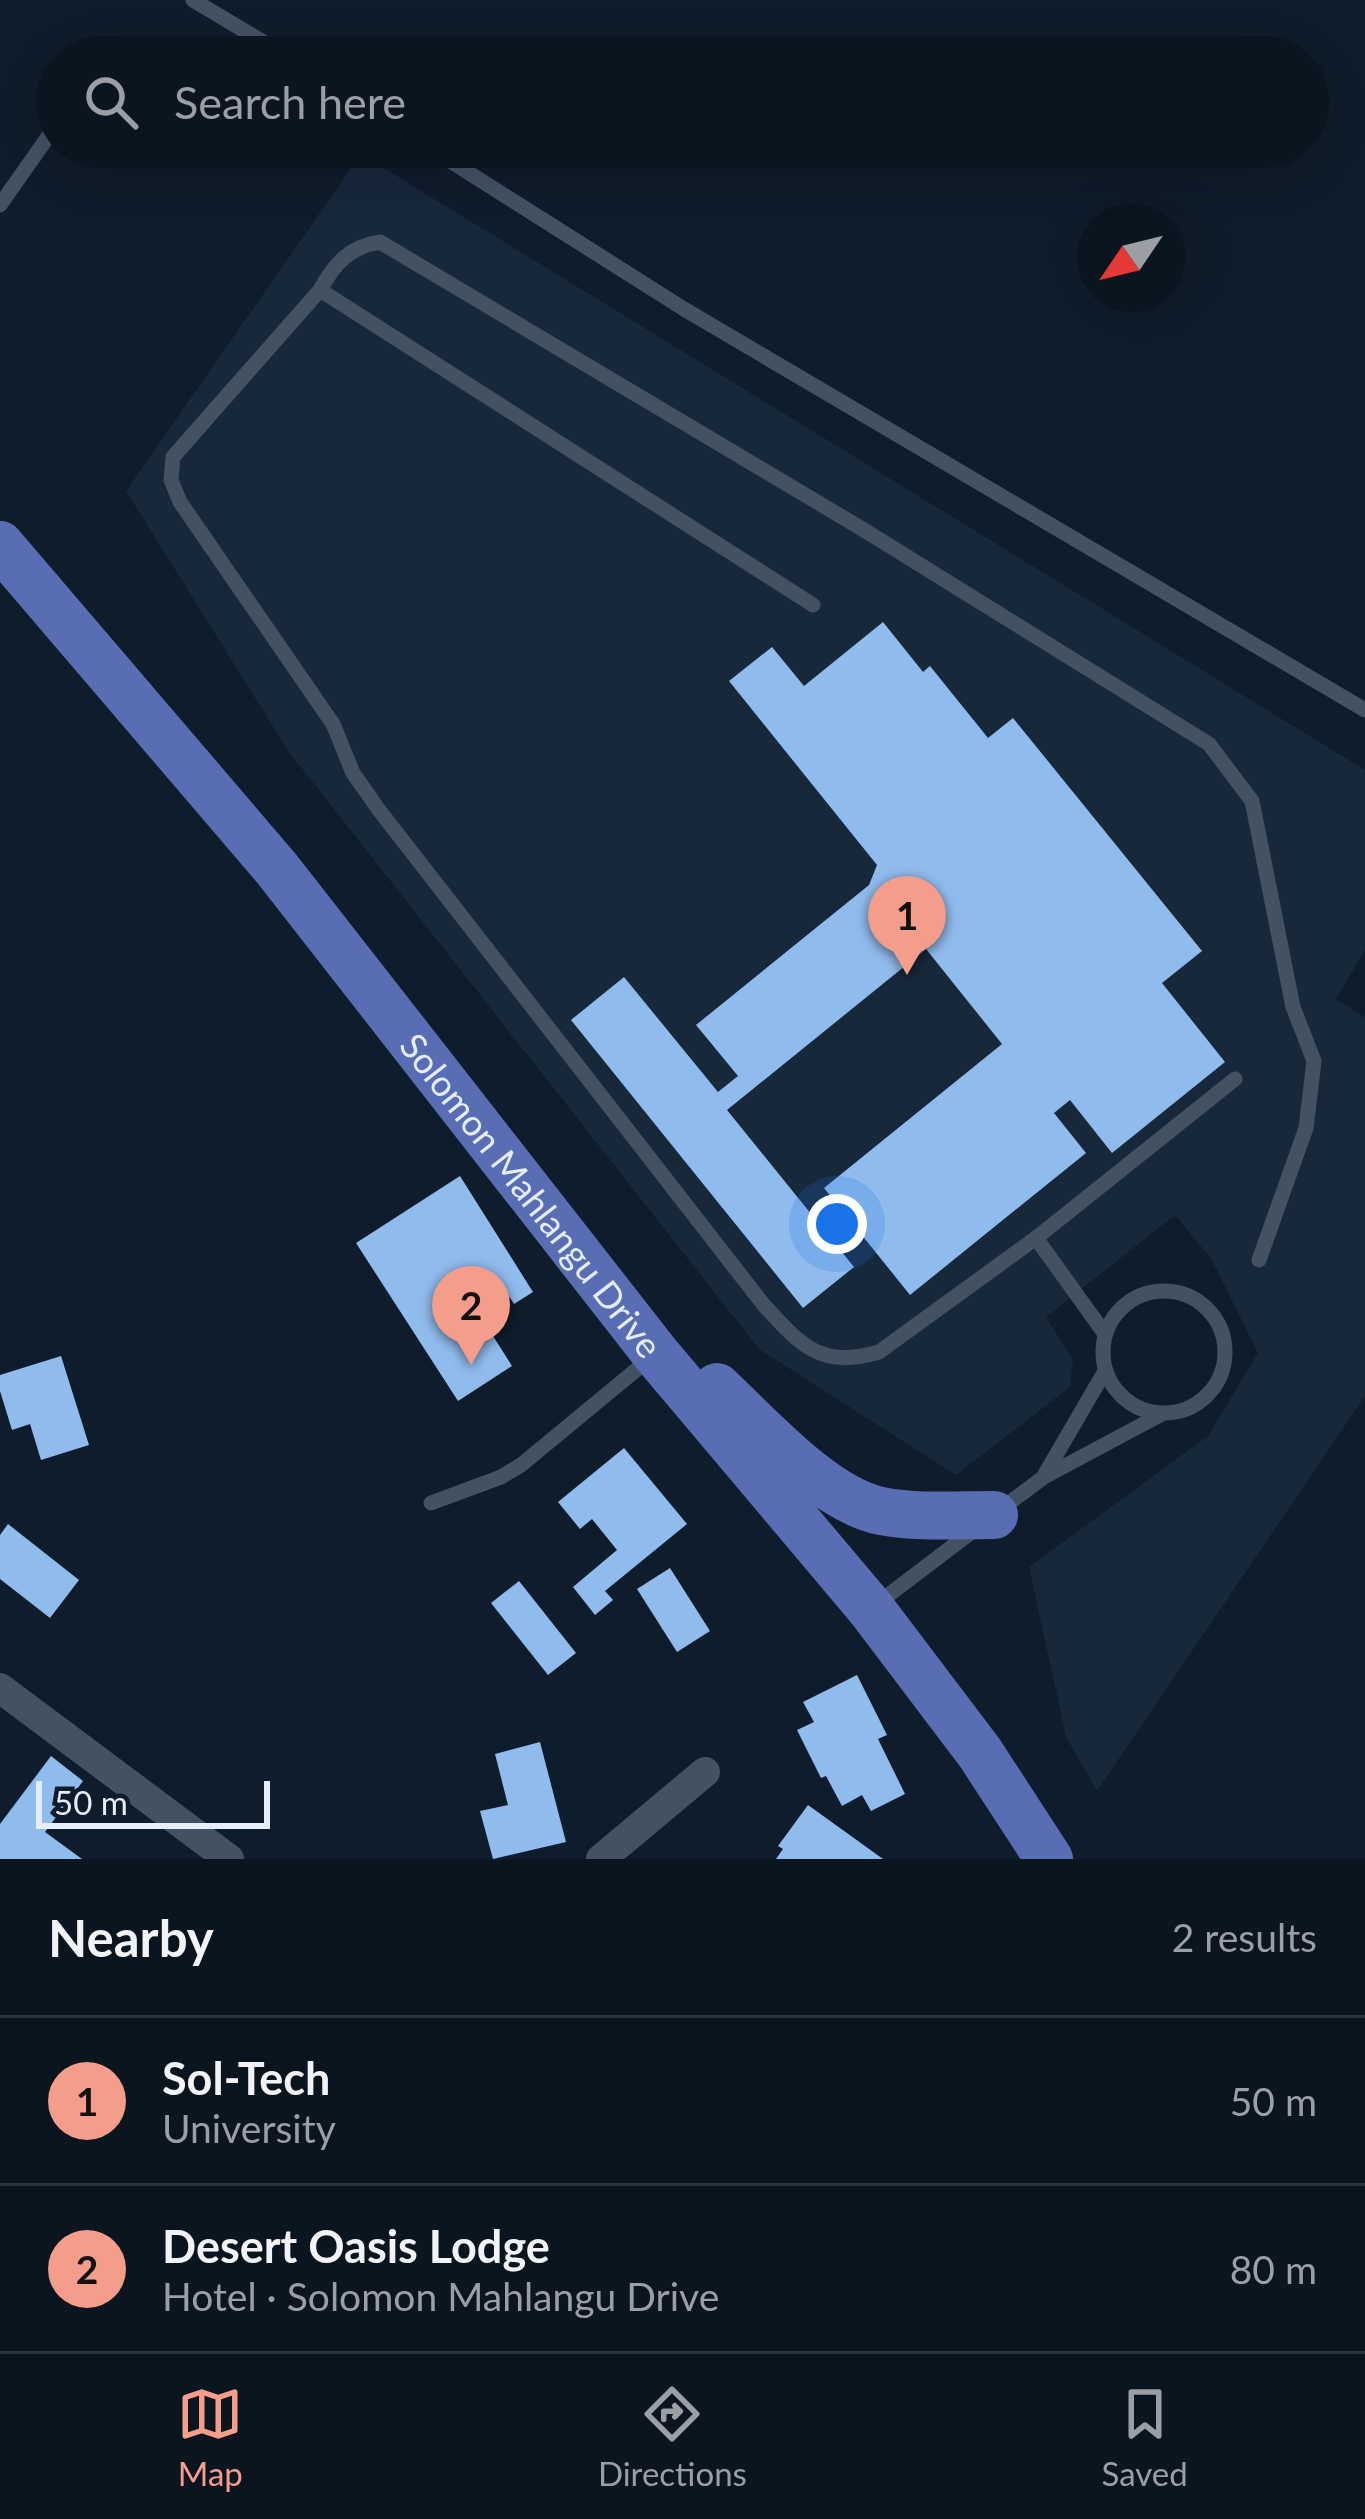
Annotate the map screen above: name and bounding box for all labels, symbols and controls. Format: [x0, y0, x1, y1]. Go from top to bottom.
search box [36, 36, 1329, 168]
icon: search [78, 69, 144, 135]
text: Search here [174, 75, 406, 129]
north arrow [1077, 204, 1185, 312]
pin: 1 [868, 876, 946, 975]
street label: Solomon Mahlangu Drive [391, 1024, 672, 1366]
your location [807, 1194, 867, 1254]
pin: 2 [432, 1266, 510, 1365]
scale bar [36, 1775, 270, 1828]
text: 50 m [54, 1782, 128, 1822]
text: Nearby [48, 1907, 214, 1968]
text: 2 results [1172, 1914, 1317, 1960]
text: Sol-Tech [162, 2051, 330, 2105]
text: 1 [76, 2078, 98, 2124]
text: 50 m [1230, 2078, 1317, 2124]
text: University [162, 2105, 336, 2151]
text: Desert Oasis Lodge [162, 2219, 550, 2273]
text: 2 [76, 2246, 98, 2292]
text: 80 m [1230, 2246, 1317, 2292]
text: Hotel · Solomon Mahlangu Drive [162, 2273, 719, 2319]
tab: Map [177, 2381, 243, 2493]
tab: Directions [598, 2381, 747, 2493]
tab: Saved [1101, 2381, 1188, 2493]

